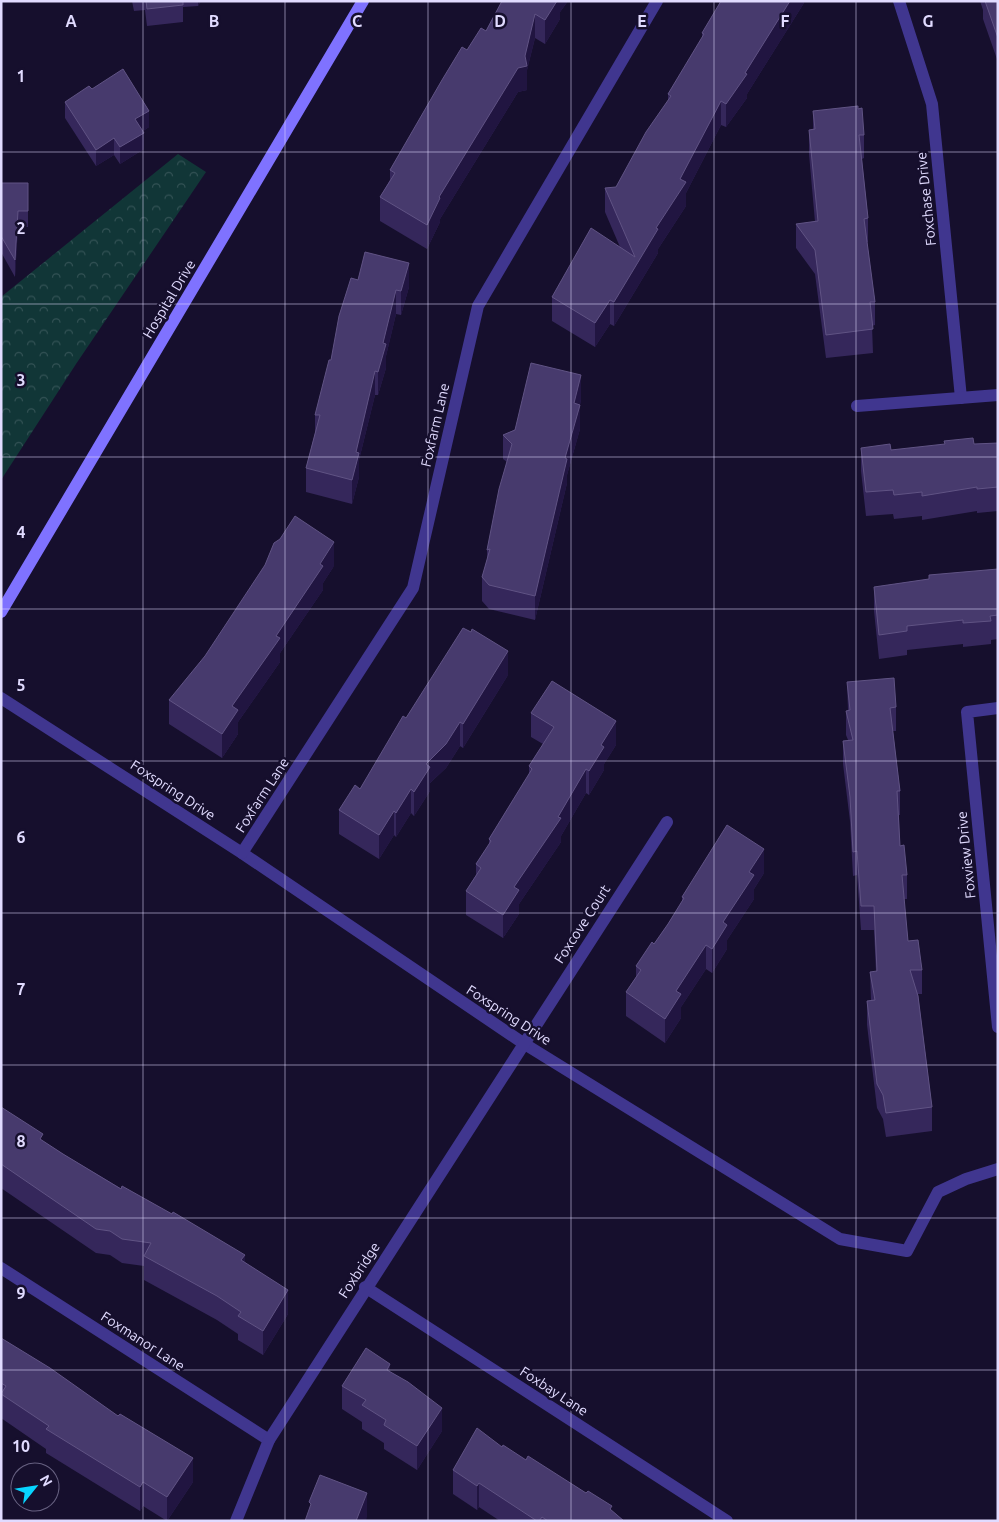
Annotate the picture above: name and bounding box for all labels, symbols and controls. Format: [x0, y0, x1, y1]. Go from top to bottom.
text: A [65, 12, 77, 30]
text: B [209, 12, 219, 30]
text: C [352, 12, 362, 30]
text: D [494, 12, 506, 30]
text: E [637, 12, 647, 30]
text: F [781, 12, 790, 30]
text: G [922, 12, 934, 30]
text: 1 [16, 67, 26, 85]
street label: Foxchase Drive [913, 151, 939, 247]
text: 2 [16, 219, 26, 237]
street label: Hospital Drive [139, 257, 199, 341]
text: 3 [16, 371, 26, 389]
street label: Foxfarm Lane [418, 381, 452, 469]
text: 4 [16, 523, 26, 541]
text: 5 [16, 676, 26, 694]
street label: Foxfarm Lane [232, 755, 292, 835]
street label: Foxspring Drive [128, 757, 218, 823]
street label: Foxview Drive [953, 811, 979, 899]
text: 6 [16, 828, 26, 846]
street label: Foxcove Court [551, 881, 614, 966]
text: 7 [16, 980, 26, 998]
street label: Foxspring Drive [464, 982, 554, 1048]
text: 8 [16, 1132, 26, 1150]
street label: Foxbridge [335, 1239, 383, 1301]
text: 9 [16, 1284, 26, 1302]
street label: Foxmanor Lane [98, 1308, 188, 1374]
street label: Foxbay Lane [517, 1363, 591, 1419]
text: 10 [12, 1437, 30, 1455]
north arrow [10, 1462, 60, 1512]
text: N [37, 1472, 56, 1489]

